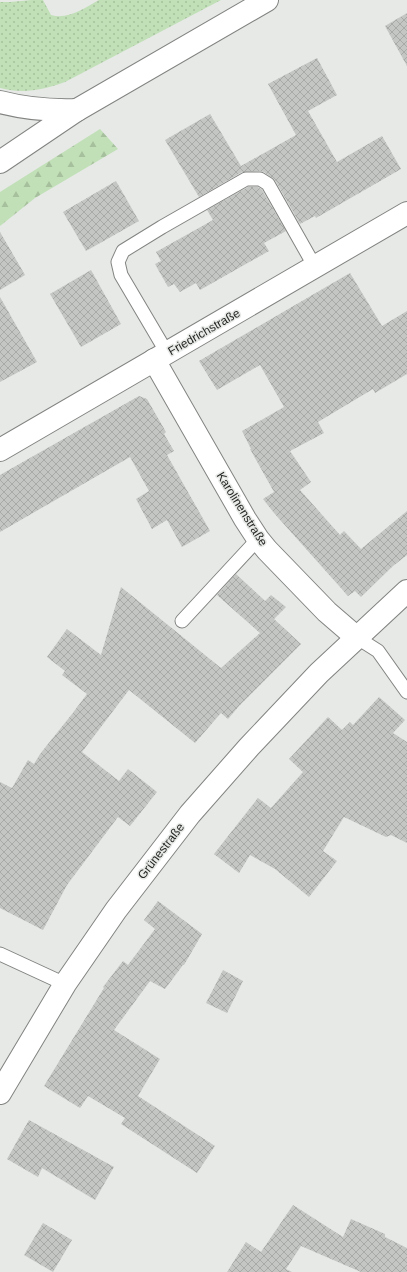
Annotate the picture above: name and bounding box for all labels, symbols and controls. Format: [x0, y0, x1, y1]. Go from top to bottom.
street label: Friedrichstraße [166, 306, 243, 358]
street label: Karolinenstraße [214, 469, 271, 549]
street label: Grünestraße [135, 820, 187, 882]

